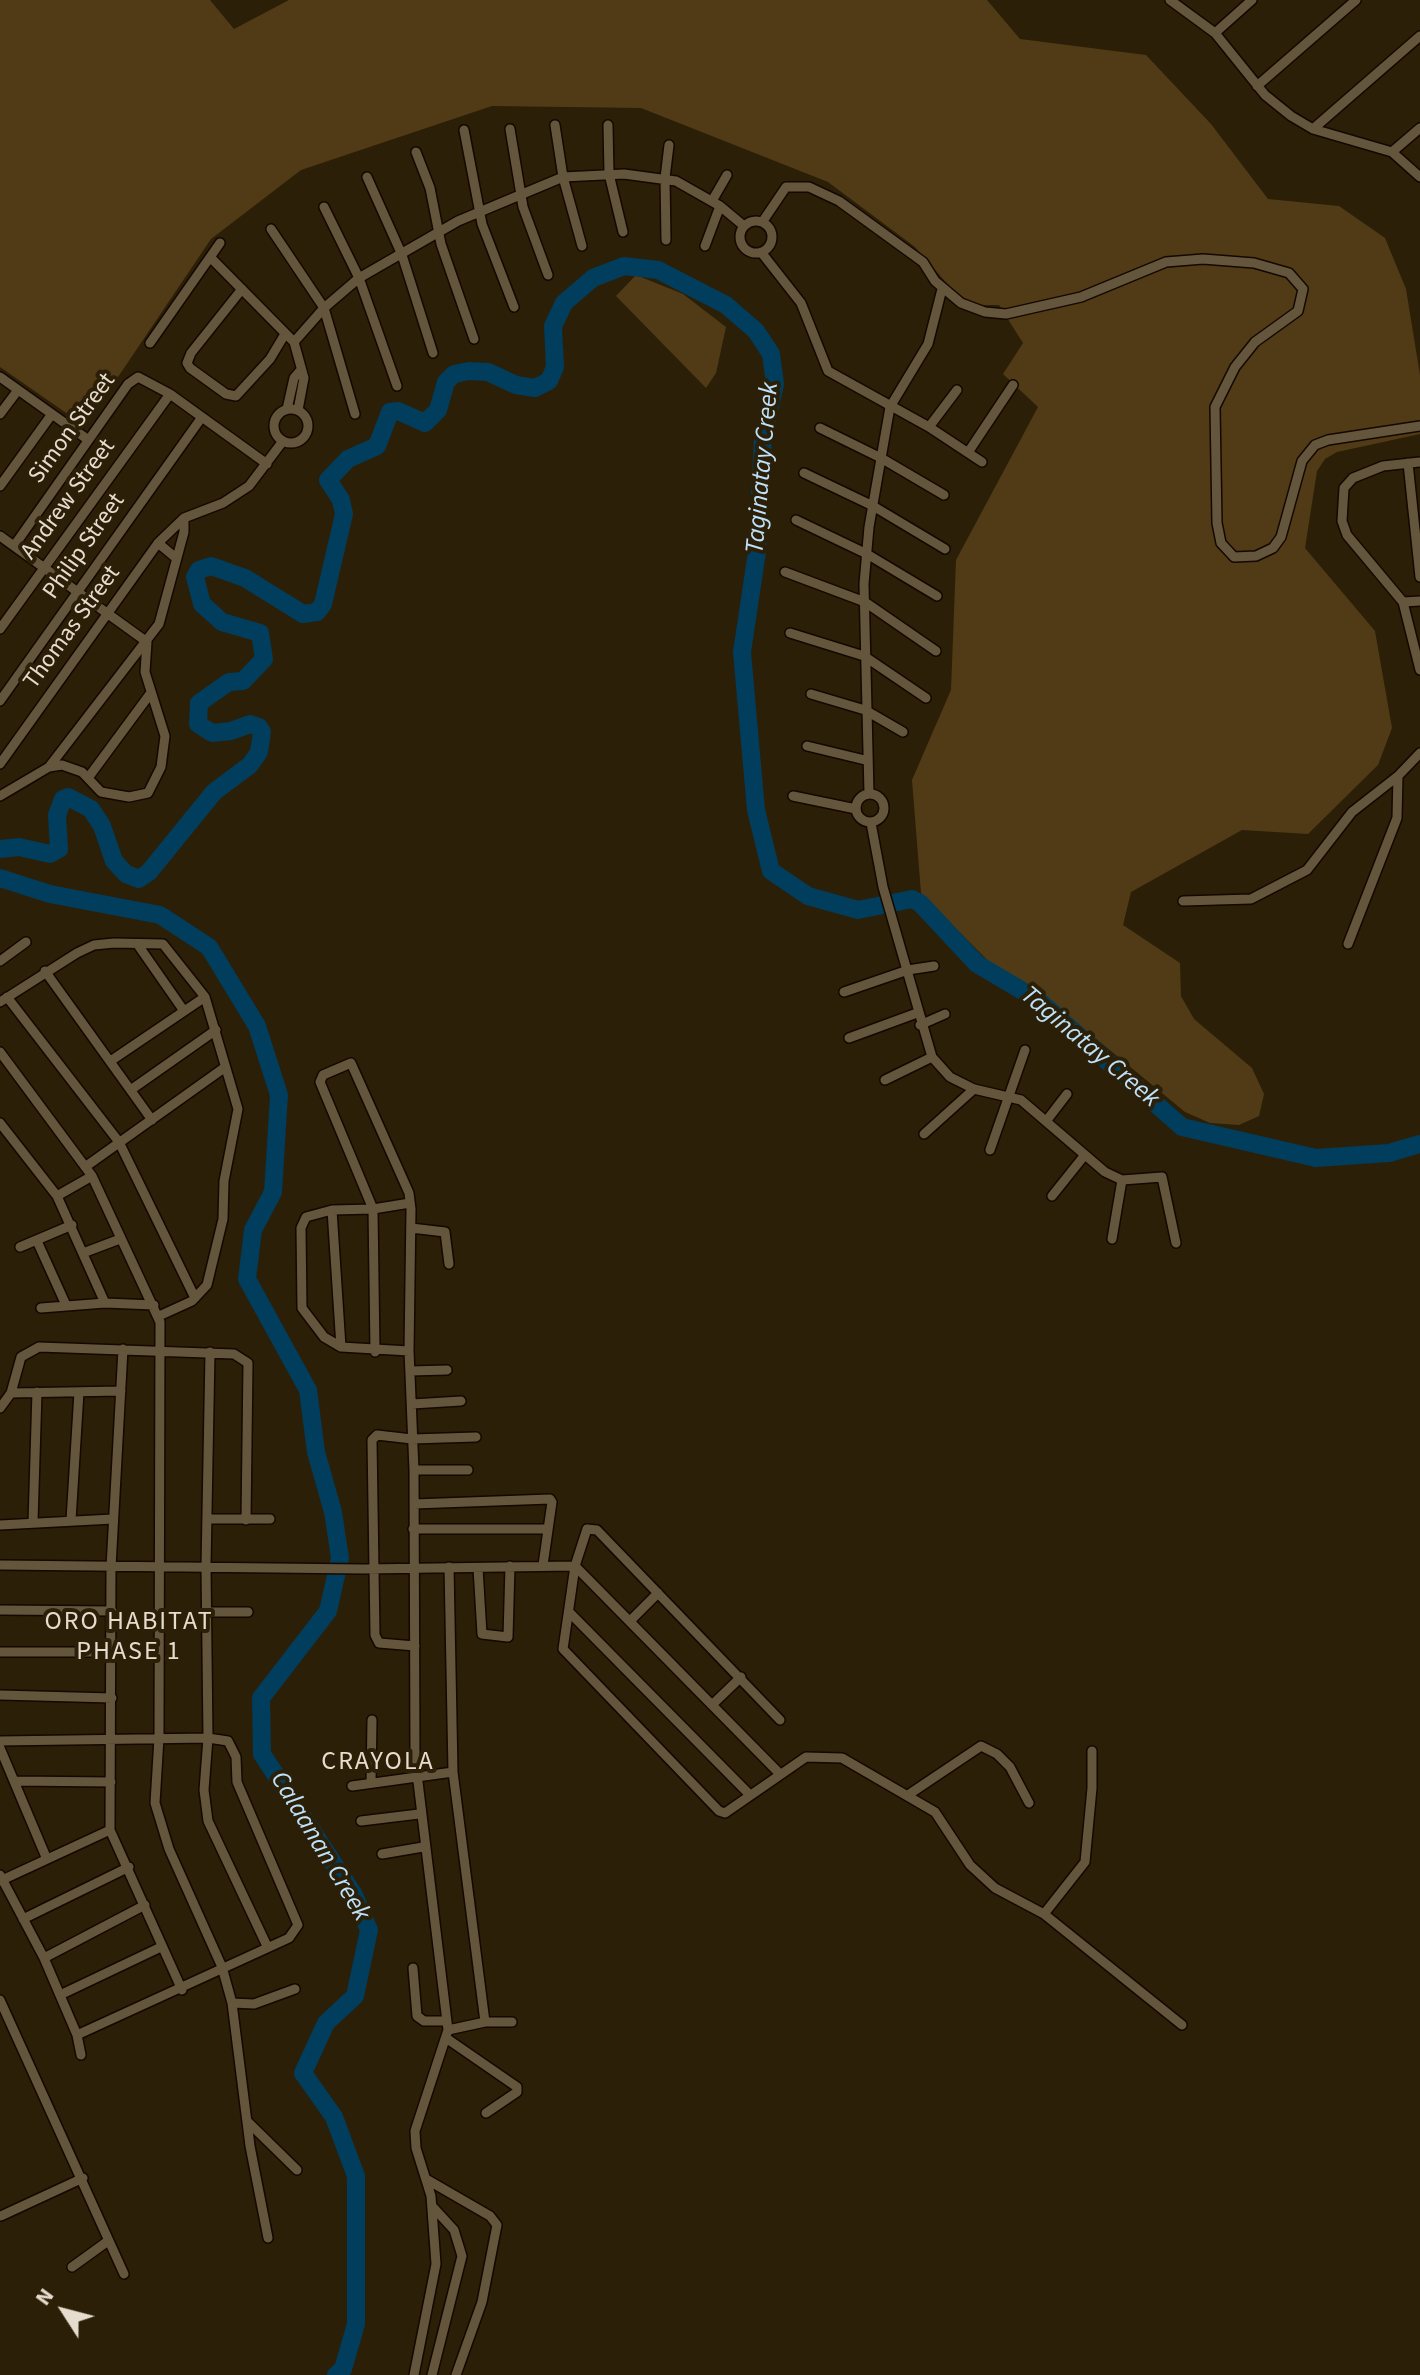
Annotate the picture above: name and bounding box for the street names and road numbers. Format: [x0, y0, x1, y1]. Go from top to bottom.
street label: Simon Street [23, 368, 123, 490]
street label: Andrew Street [16, 434, 122, 566]
street label: Philip Street [38, 488, 132, 606]
street label: Thomas Street [18, 561, 128, 695]

